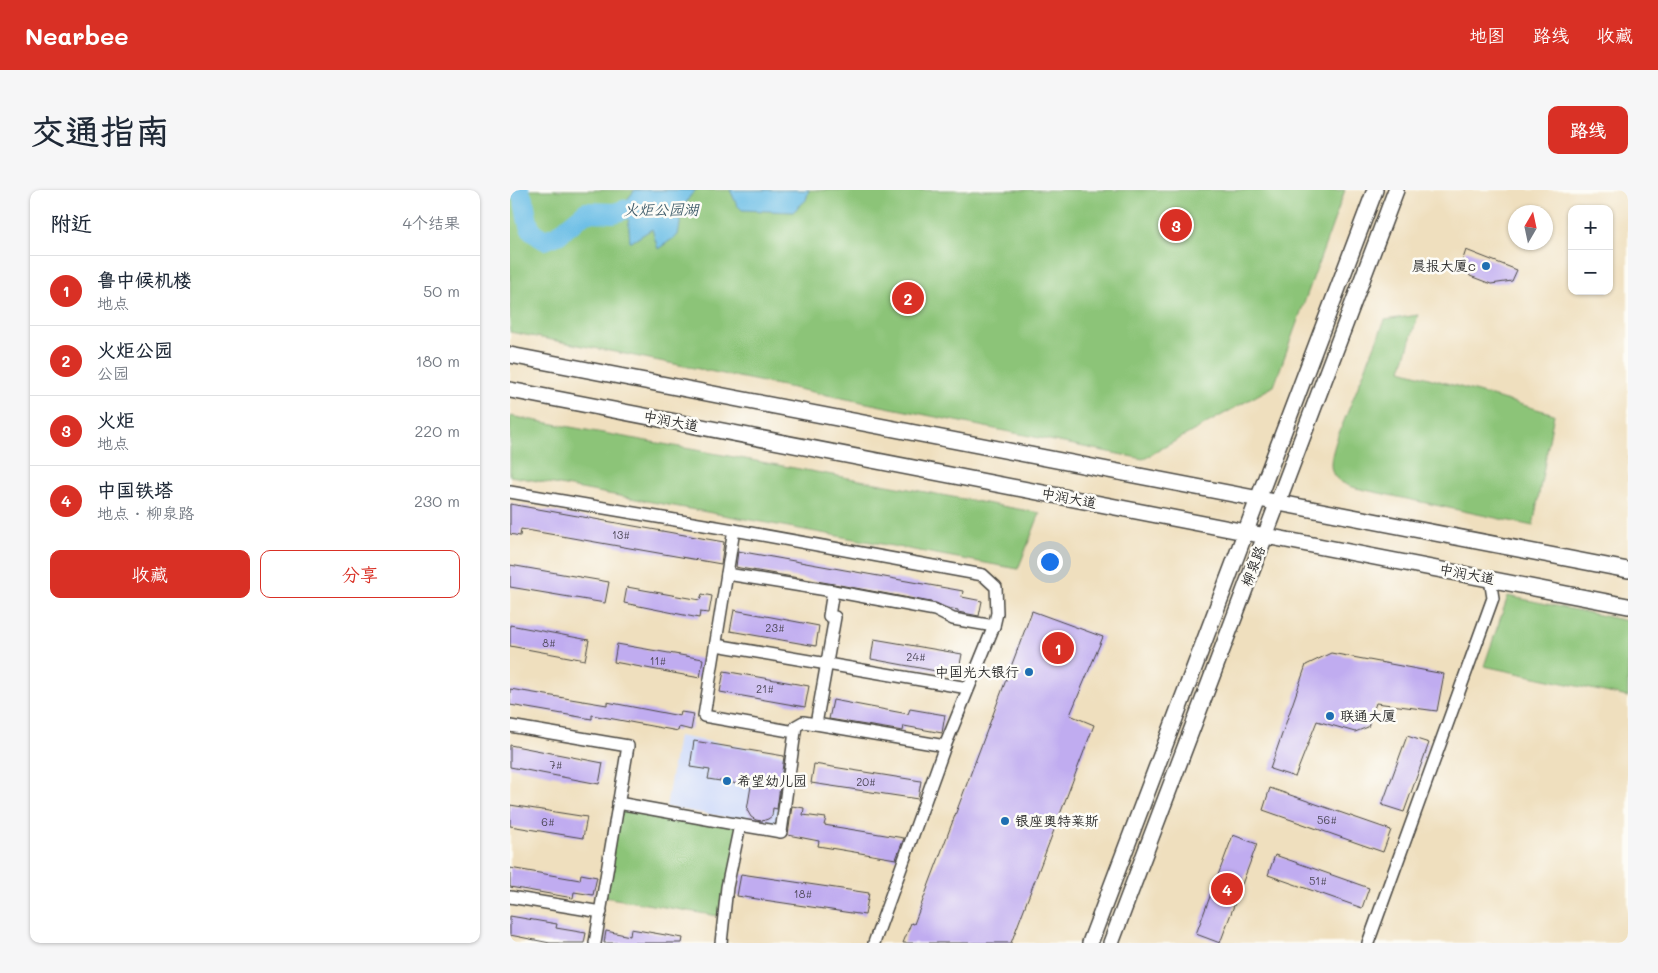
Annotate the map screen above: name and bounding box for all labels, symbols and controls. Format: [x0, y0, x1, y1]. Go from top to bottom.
text: Nearbee [25, 20, 129, 51]
text: 地图 [1469, 23, 1505, 47]
text: 路线 [1533, 23, 1569, 47]
text: 收藏 [1597, 23, 1633, 47]
button: 路线 [1548, 106, 1628, 154]
text: 交通指南 [30, 107, 170, 153]
water label: 火炬公园湖 [623, 199, 700, 219]
north arrow [1508, 205, 1553, 250]
map controls [1568, 205, 1613, 295]
button: + [1568, 205, 1613, 250]
pin: 3 [1160, 206, 1192, 244]
text: 附近 [50, 209, 92, 236]
text: 4个结果 [403, 212, 460, 233]
button: − [1568, 250, 1613, 295]
place label: 晨报大厦c [1412, 256, 1476, 275]
marker: 晨报大厦c [1480, 260, 1492, 272]
text: 鲁中候机楼 [97, 267, 192, 292]
pin: 2 [892, 279, 924, 317]
text: 1 [62, 280, 70, 301]
text: 50 m [423, 280, 460, 301]
text: 地点 [97, 292, 129, 313]
text: 火炬公园 [97, 337, 173, 362]
text: 2 [62, 350, 70, 371]
text: 180 m [415, 350, 460, 371]
text: 公园 [97, 362, 129, 383]
street label: 中润大道 [642, 406, 700, 435]
text: 火炬 [97, 407, 135, 432]
text: 3 [61, 420, 71, 441]
text: 220 m [414, 420, 460, 441]
text: 地点 [97, 432, 129, 453]
text: 中国铁塔 [97, 477, 173, 502]
street label: 中润大道 [1040, 483, 1098, 512]
text: 4 [61, 490, 71, 511]
text: 230 m [414, 490, 460, 511]
text: 地点 · 柳泉路 [97, 502, 194, 523]
house number: 13# [612, 527, 630, 542]
street label: 柳泉路 [1236, 543, 1269, 589]
your location [1037, 549, 1063, 575]
button: 收藏 [50, 550, 250, 598]
button: 分享 [260, 550, 460, 598]
street label: 中润大道 [1438, 559, 1496, 588]
house number: 23# [765, 620, 785, 635]
pin: 1 [1042, 629, 1074, 667]
house number: 8# [542, 635, 556, 650]
house number: 24# [906, 649, 926, 664]
house number: 11# [650, 653, 666, 668]
place label: 中国光大银行 [935, 662, 1019, 681]
marker: 中国光大银行 [1023, 666, 1035, 678]
house number: 21# [756, 681, 774, 696]
place label: 联通大厦 [1340, 706, 1396, 725]
marker: 联通大厦 [1324, 710, 1336, 722]
house number: 7# [550, 757, 562, 772]
place label: 希望幼儿园 [737, 771, 807, 790]
house number: 20# [856, 774, 876, 789]
marker: 希望幼儿园 [721, 775, 733, 787]
place label: 银座奥特莱斯 [1015, 811, 1099, 830]
house number: 56# [1317, 812, 1337, 827]
house number: 6# [541, 814, 555, 829]
marker: 银座奥特莱斯 [999, 815, 1011, 827]
pin: 4 [1211, 870, 1243, 908]
house number: 51# [1309, 873, 1327, 888]
house number: 18# [794, 886, 812, 901]

